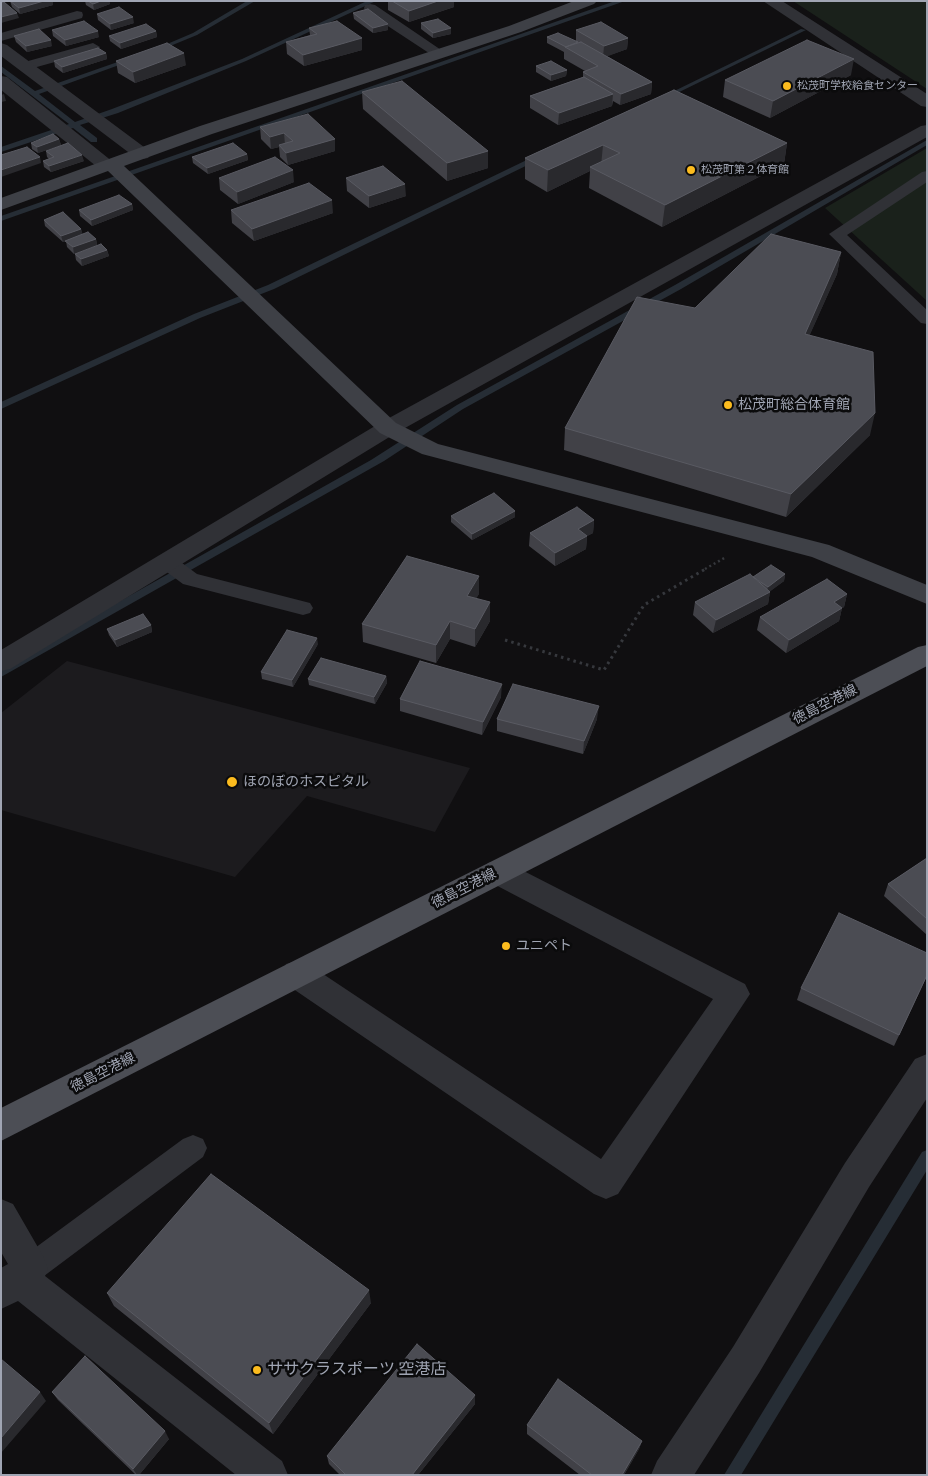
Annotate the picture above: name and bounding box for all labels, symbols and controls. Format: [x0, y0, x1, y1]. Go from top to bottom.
place label: 松茂町学校給食センター [797, 79, 918, 93]
marker: 松茂町学校給食センター [781, 80, 793, 92]
place label: 松茂町第２体育館 [701, 163, 789, 177]
marker: 松茂町第２体育館 [685, 164, 697, 176]
place label: 松茂町総合体育館 [738, 397, 850, 413]
marker: 松茂町総合体育館 [722, 399, 734, 411]
street label: 徳島空港線 [790, 682, 860, 728]
place label: ほのぼのホスピタル [243, 774, 369, 790]
marker: ほのぼのホスピタル [225, 775, 239, 789]
street label: 徳島空港線 [429, 866, 499, 912]
place label: ユニペト [516, 938, 572, 954]
marker: ユニペト [500, 940, 512, 952]
street label: 徳島空港線 [68, 1050, 138, 1096]
place label: ササクラスポーツ 空港店 [267, 1360, 447, 1380]
marker: ササクラスポーツ 空港店 [251, 1364, 263, 1376]

